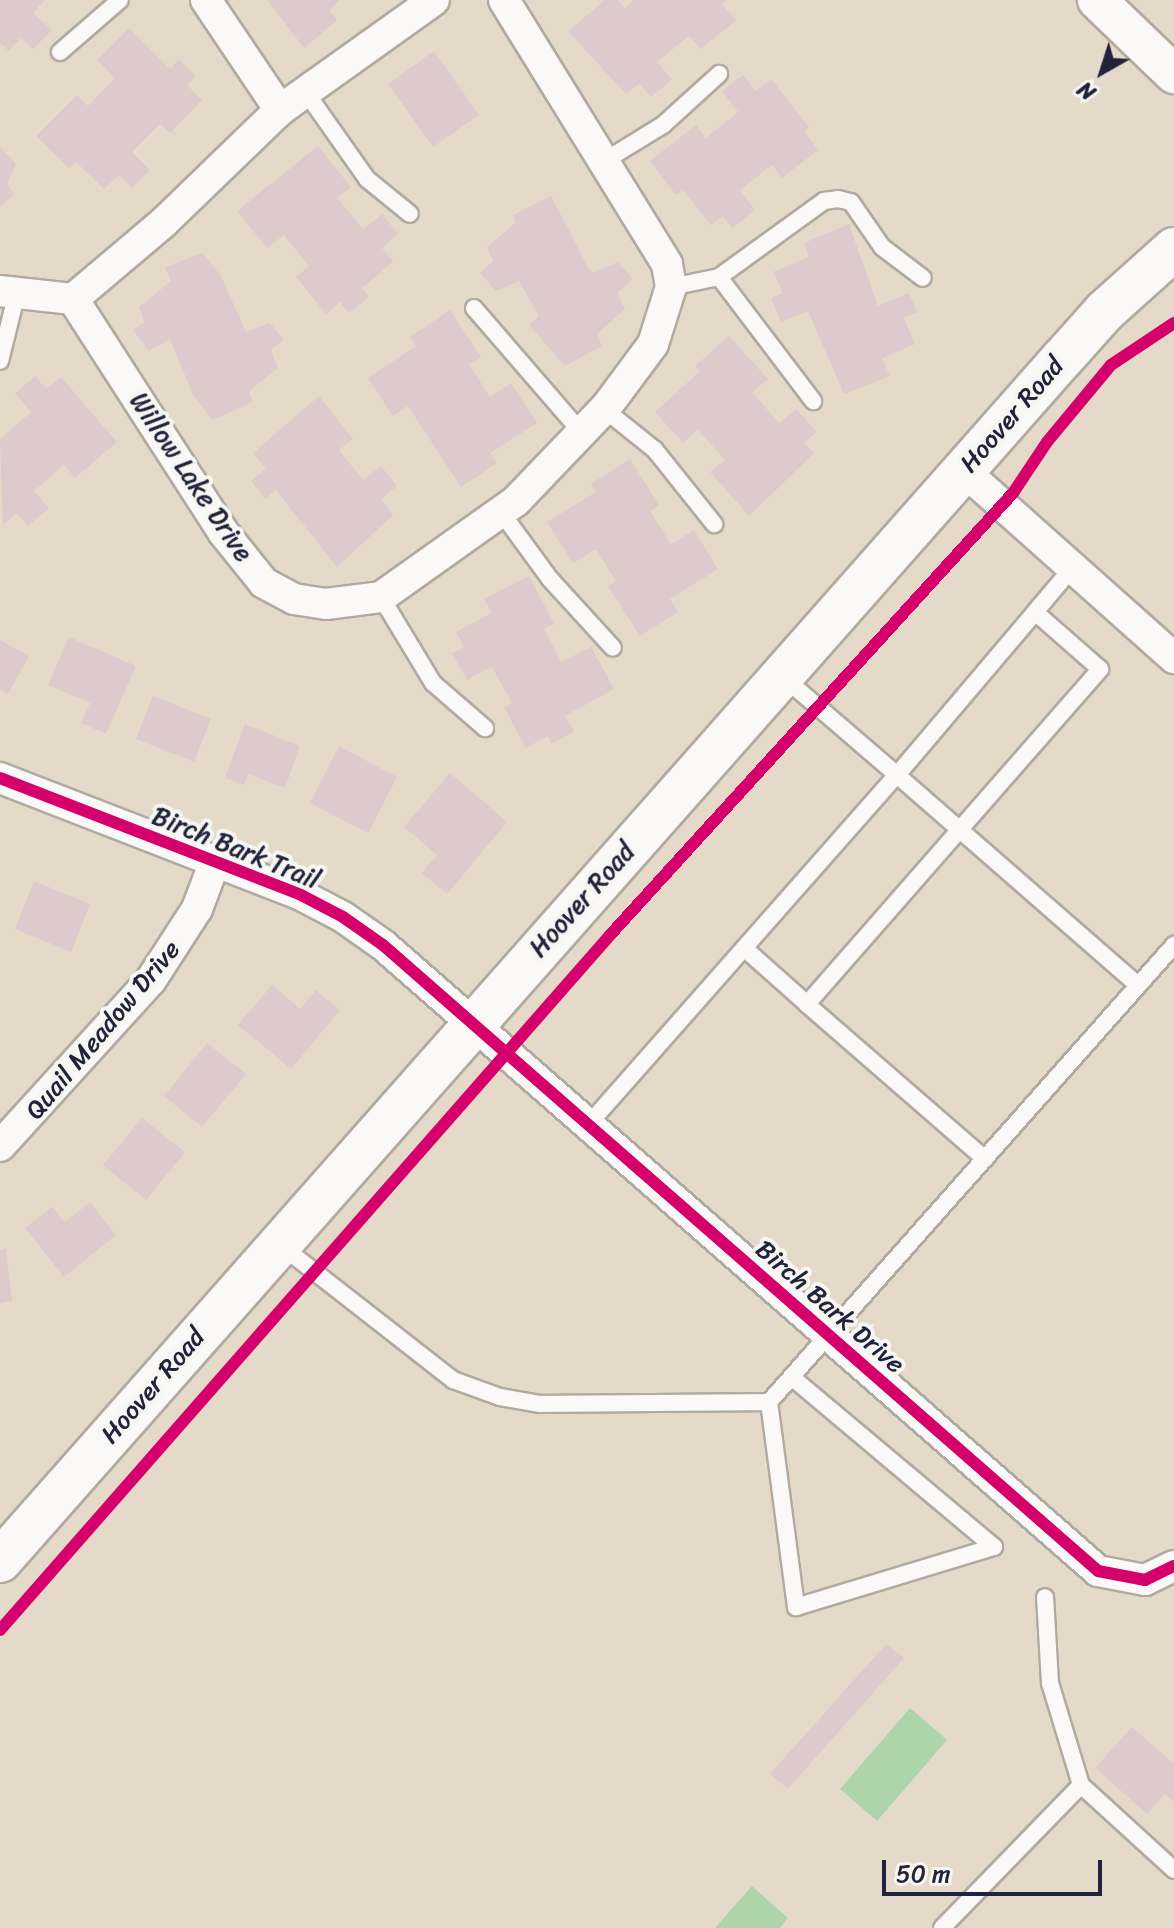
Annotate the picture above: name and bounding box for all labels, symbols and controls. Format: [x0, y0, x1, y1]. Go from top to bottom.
north arrow [1062, 32, 1142, 112]
text: N [1068, 71, 1105, 111]
street label: Hoover Road [953, 351, 1071, 479]
street label: Willow Lake Drive [123, 386, 259, 568]
street label: Birch Bark Trail [147, 800, 325, 896]
street label: Hoover Road [523, 837, 641, 963]
street label: Quail Meadow Drive [19, 935, 187, 1125]
street label: Birch Bark Drive [749, 1234, 911, 1380]
street label: Hoover Road [94, 1322, 212, 1450]
scale bar [886, 1844, 1106, 1894]
text: 50 m [896, 1853, 951, 1895]

